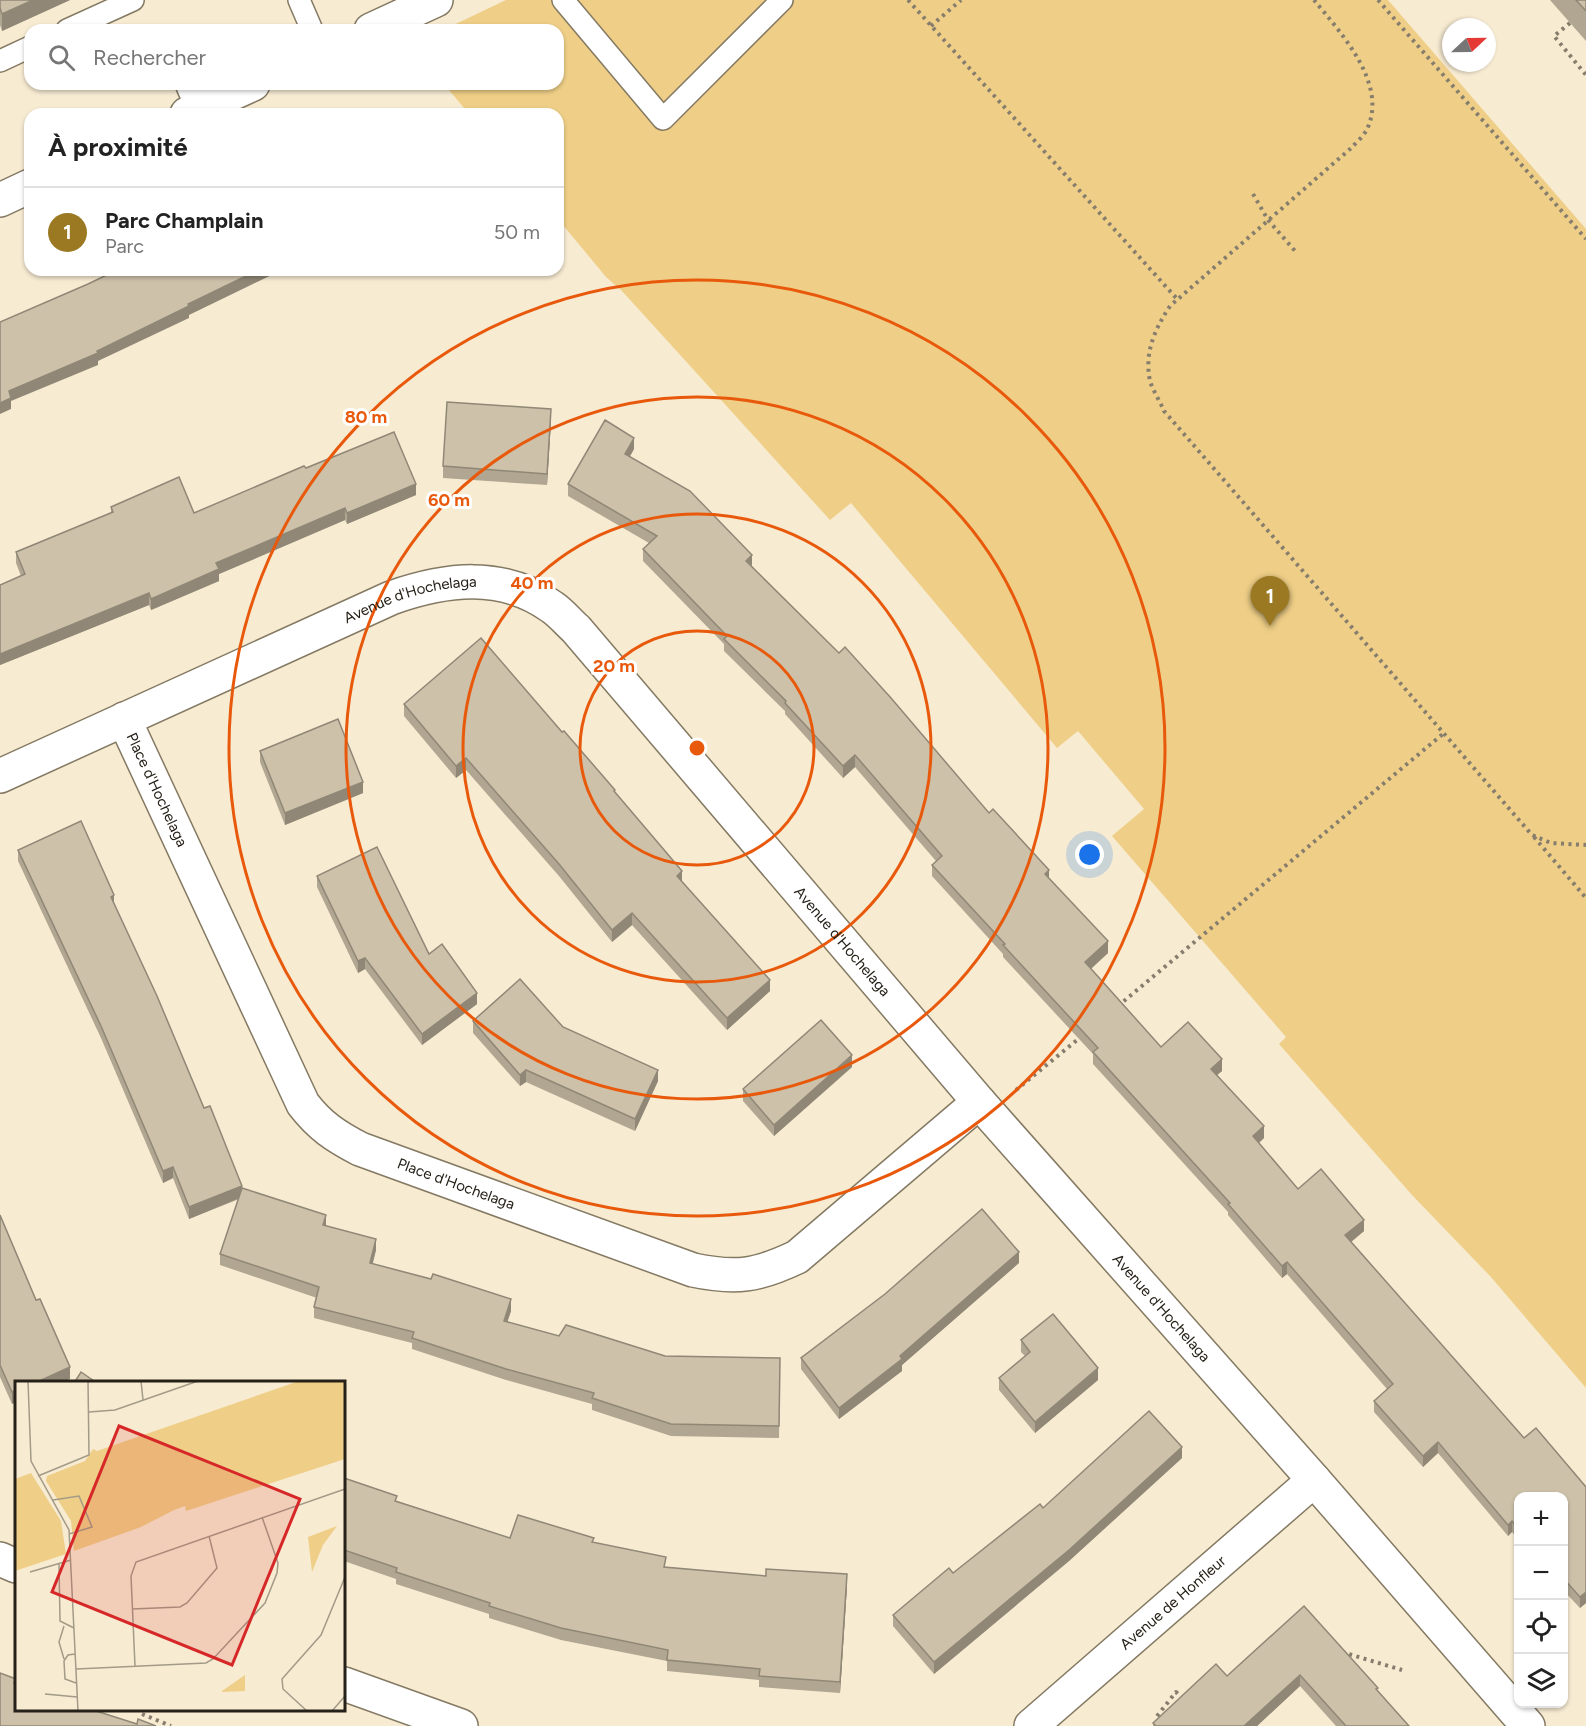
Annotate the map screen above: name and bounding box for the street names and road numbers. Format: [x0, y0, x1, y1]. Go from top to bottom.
street label: Avenue d'Hochelaga [341, 573, 477, 627]
street label: Place d'Hochelaga [123, 730, 191, 850]
street label: Avenue d'Hochelaga [791, 883, 894, 1000]
street label: Place d'Hochelaga [395, 1154, 517, 1213]
street label: Avenue d'Hochelaga [1109, 1250, 1214, 1366]
street label: Avenue de Honfleur [1116, 1552, 1229, 1653]

